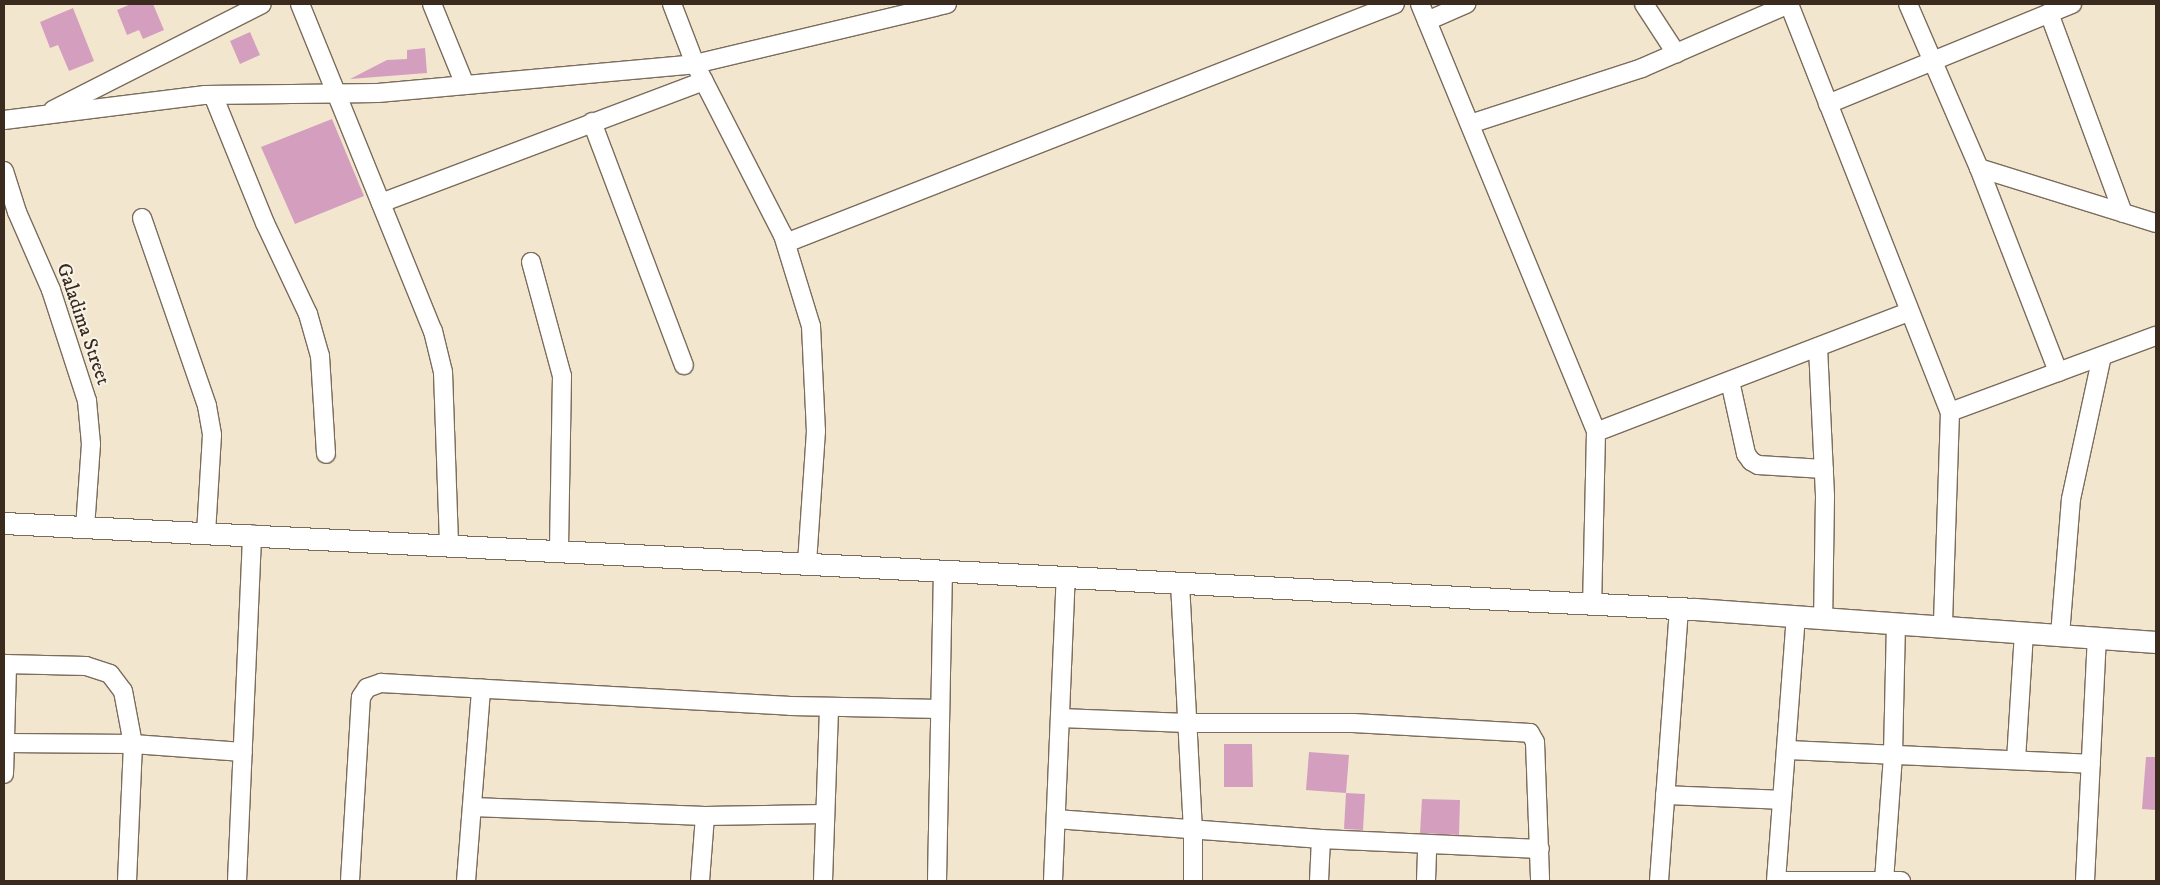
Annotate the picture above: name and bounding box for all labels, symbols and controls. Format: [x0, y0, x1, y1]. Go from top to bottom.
street label: Galadima Street [51, 260, 115, 388]

